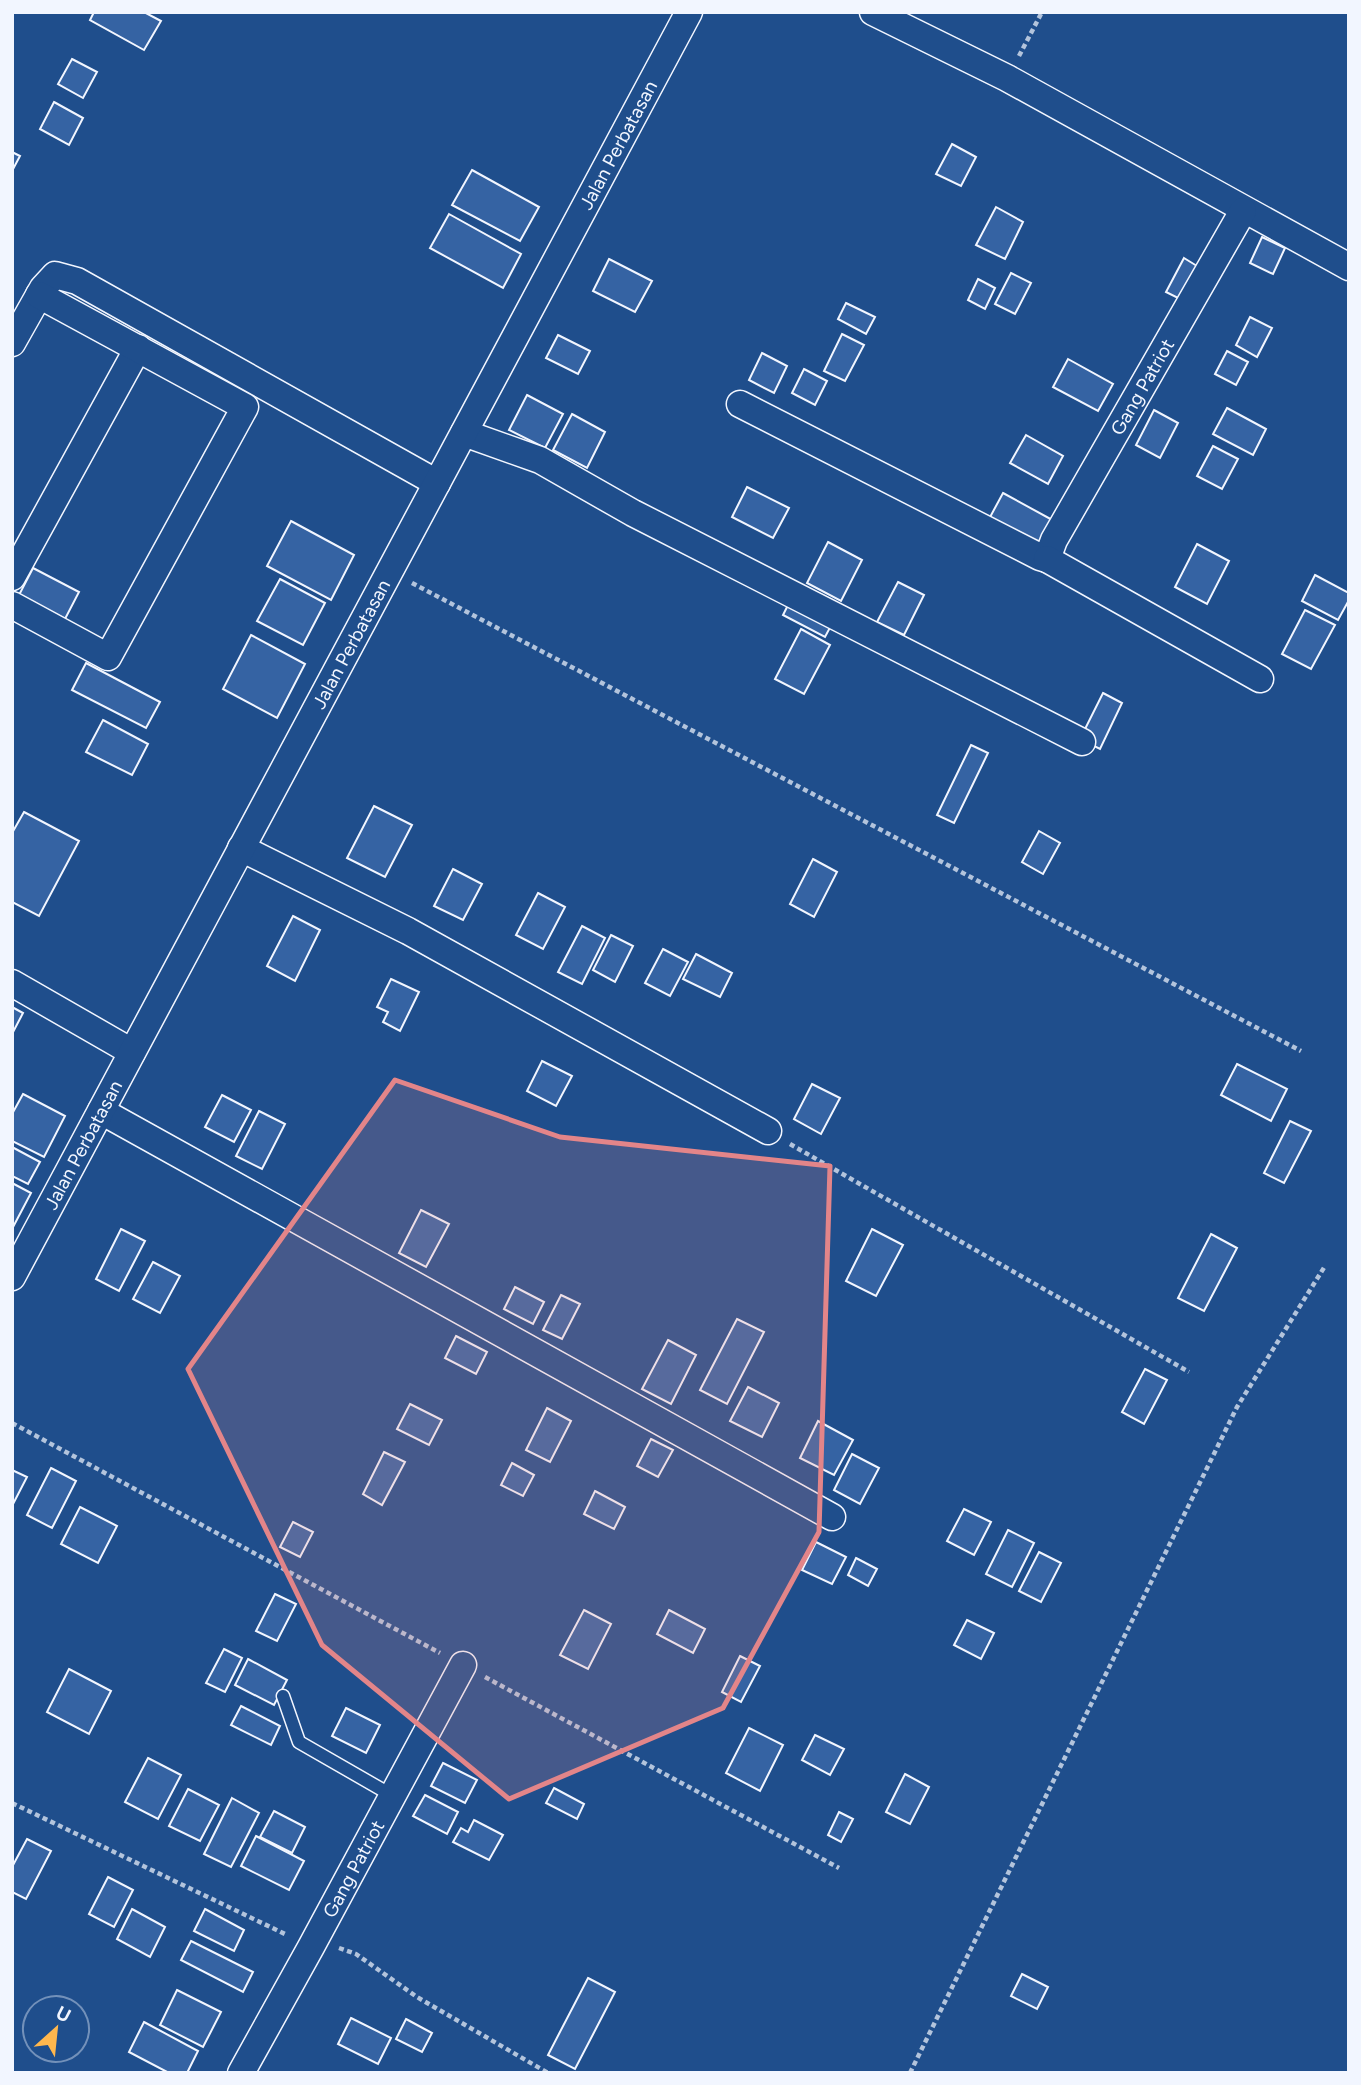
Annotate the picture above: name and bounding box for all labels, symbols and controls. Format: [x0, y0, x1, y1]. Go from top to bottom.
street label: Jalan Perbatasan [574, 76, 662, 213]
street label: Gang Patriot [1105, 334, 1179, 439]
street label: Jalan Perbatasan [307, 575, 395, 713]
street label: Jalan Perbatasan [39, 1076, 127, 1213]
street label: Gang Patriot [318, 1816, 389, 1922]
north arrow [21, 1994, 91, 2064]
text: U [52, 2001, 75, 2028]

